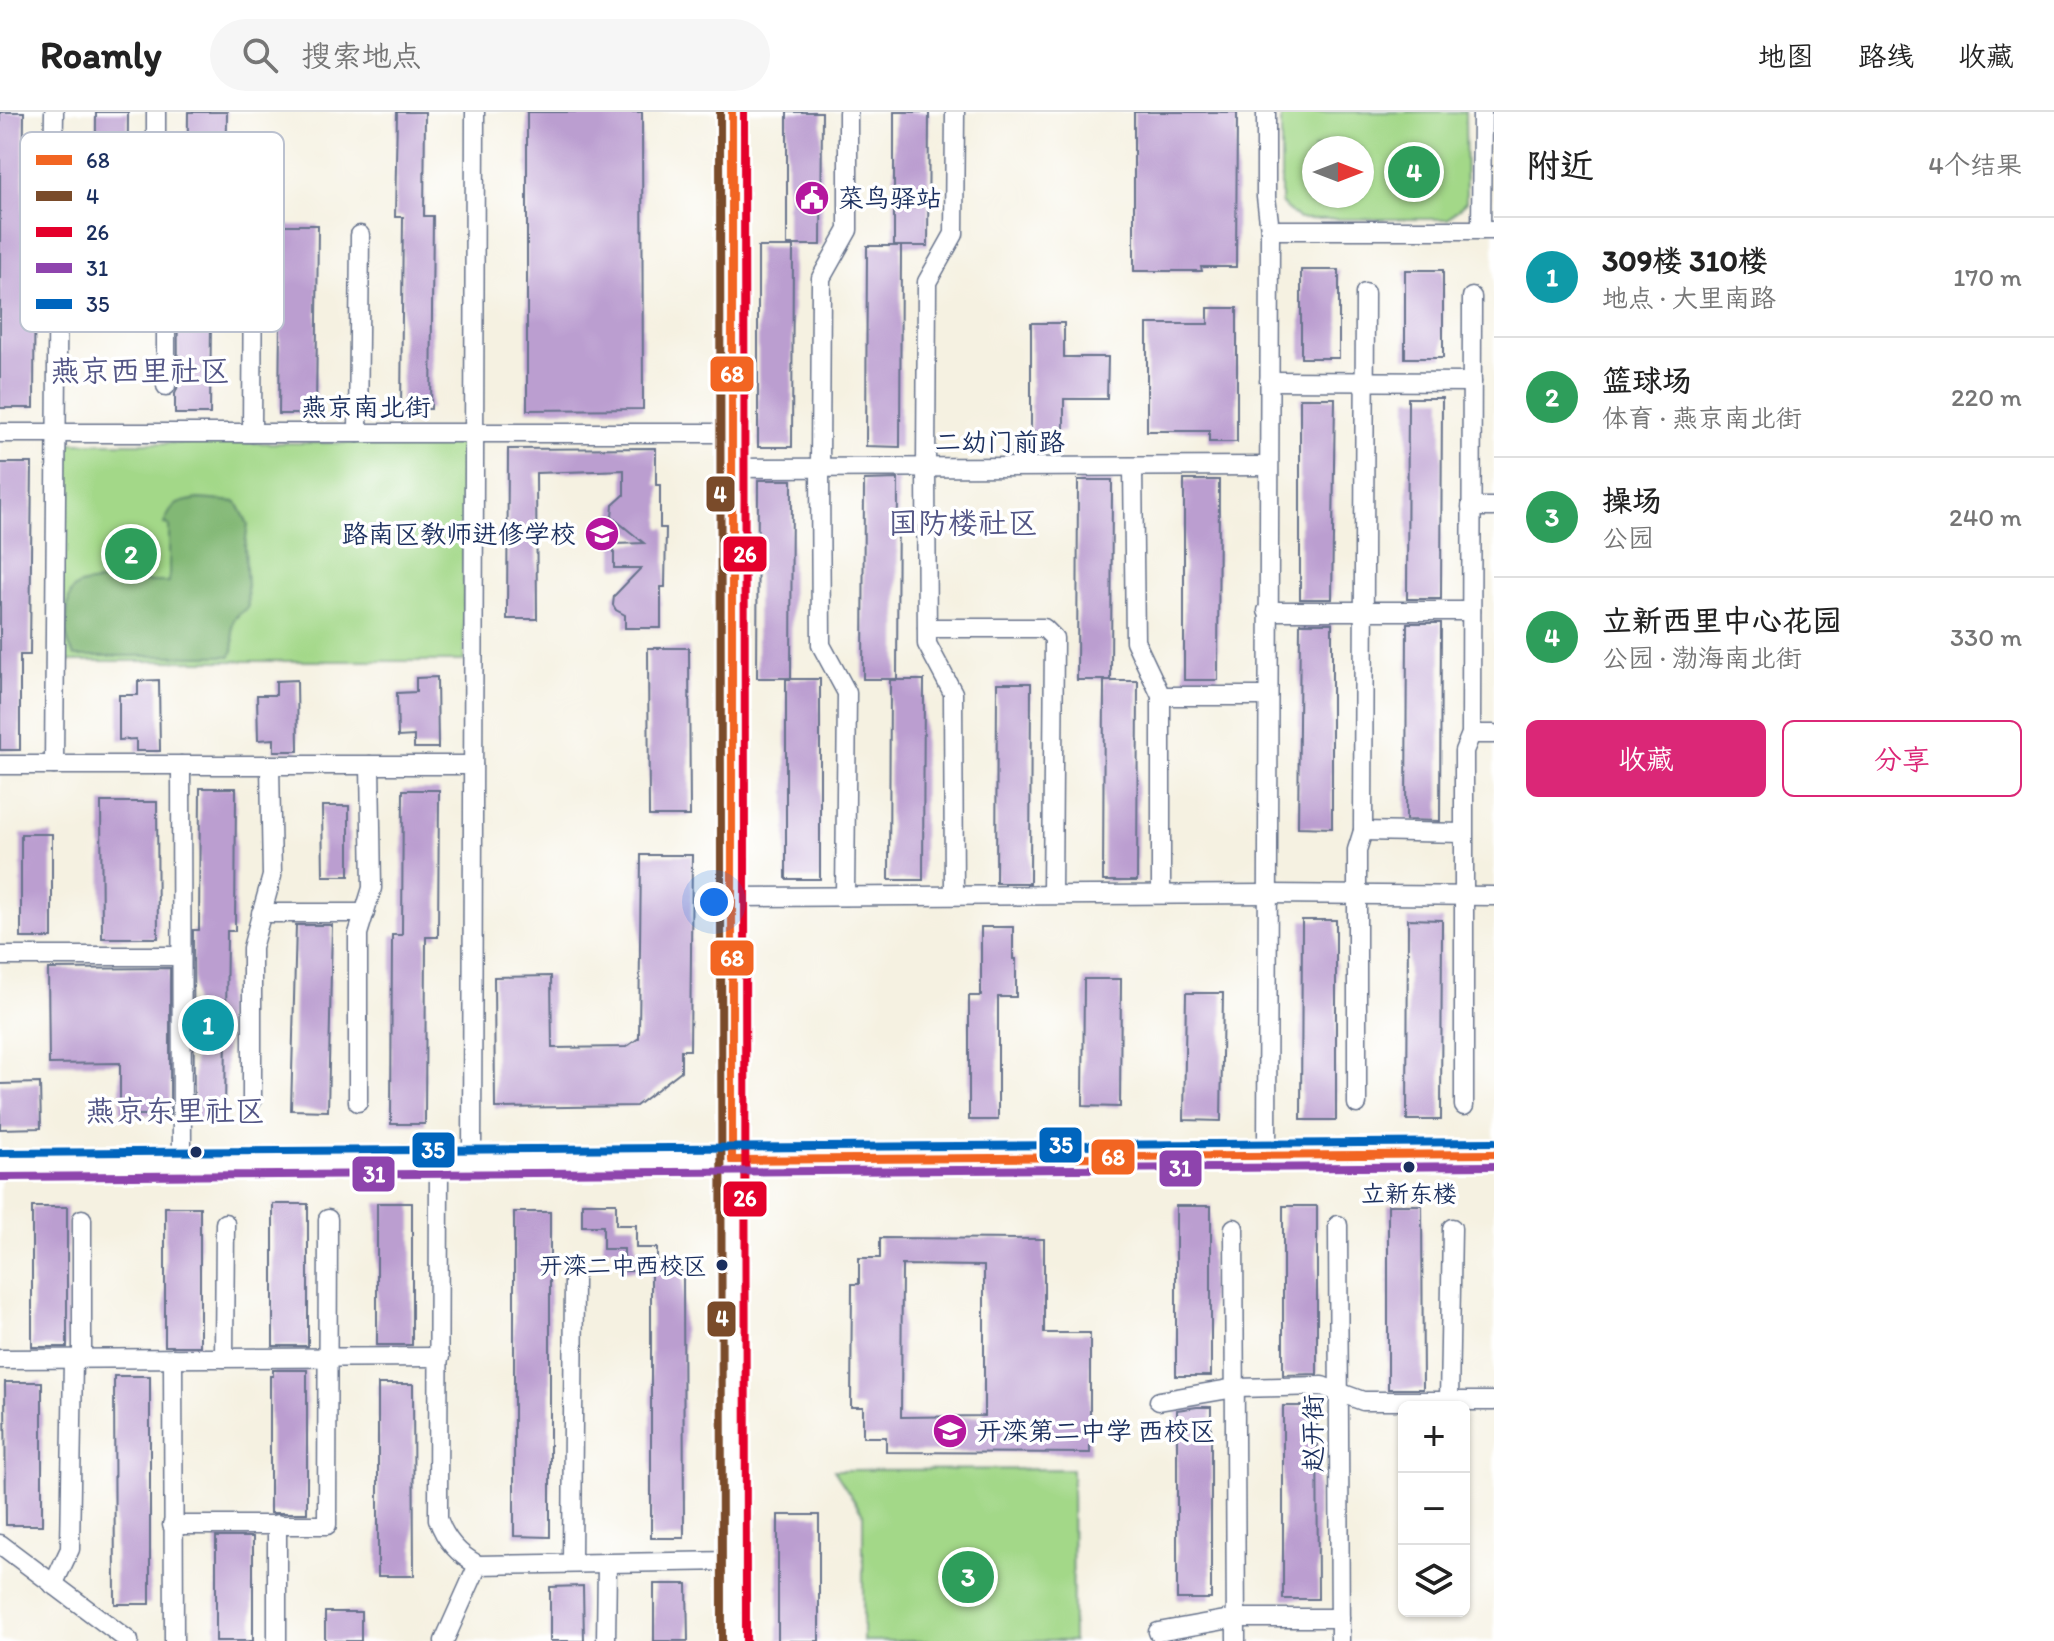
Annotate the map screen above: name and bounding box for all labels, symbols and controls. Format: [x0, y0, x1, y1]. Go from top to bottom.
search box [210, 19, 770, 91]
text: Roamly [40, 32, 162, 78]
icon: search [238, 33, 282, 77]
text: 搜索地点 [302, 37, 422, 74]
text: 地图 [1758, 39, 1814, 73]
text: 路线 [1858, 39, 1914, 73]
text: 收藏 [1958, 39, 2014, 73]
legend [20, 132, 284, 332]
north arrow [1302, 136, 1374, 208]
pin: 4 [1388, 142, 1440, 202]
text: 附近 [1526, 145, 1594, 186]
text: 68 [86, 147, 110, 174]
text: 4个结果 [1928, 149, 2022, 181]
public building icon: 菜鸟驿站 [793, 179, 831, 217]
place label: 菜鸟驿站 [838, 182, 942, 214]
text: 4 [86, 183, 99, 210]
text: 26 [86, 219, 109, 246]
text: 309楼 310楼 [1602, 242, 1768, 279]
text: 31 [86, 255, 108, 282]
text: 1 [1546, 261, 1558, 293]
text: 170 m [1953, 261, 2022, 293]
text: 地点 · 大里南路 [1602, 282, 1776, 314]
text: 35 [86, 291, 110, 318]
district label: 燕京西里社区 [50, 352, 230, 389]
line badge: 68 [709, 355, 755, 393]
text: 68 [720, 361, 744, 388]
text: 篮球场 [1602, 362, 1692, 399]
text: 2 [1545, 381, 1559, 413]
text: 220 m [1951, 381, 2022, 413]
street label: 燕京南北街 [301, 391, 431, 423]
text: 体育 · 燕京南北街 [1602, 402, 1802, 434]
street label: 二幼门前路 [935, 426, 1065, 458]
line badge: 4 [705, 475, 736, 513]
text: 4 [713, 481, 727, 508]
text: 操场 [1602, 482, 1662, 519]
text: 3 [1545, 501, 1559, 533]
text: 240 m [1949, 501, 2022, 533]
district label: 国防楼社区 [888, 504, 1038, 541]
school or university icon: 路南区教师进修学校 [583, 515, 621, 553]
place label: 路南区教师进修学校 [342, 518, 576, 550]
text: 公园 [1602, 522, 1654, 554]
pin: 2 [105, 524, 157, 584]
line badge: 26 [722, 535, 768, 573]
text: 26 [733, 541, 757, 568]
text: 立新西里中心花园 [1602, 602, 1842, 639]
text: 4 [1544, 621, 1560, 653]
text: 330 m [1950, 621, 2022, 653]
text: 公园 · 渤海南北街 [1602, 642, 1802, 674]
button: 收藏 [1526, 720, 1766, 797]
button: 分享 [1782, 720, 2022, 797]
your location [694, 882, 734, 922]
line badge: 68 [709, 939, 755, 977]
text: 68 [720, 945, 744, 972]
pin: 1 [182, 995, 234, 1055]
district label: 燕京东里社区 [85, 1092, 265, 1129]
line badge: 35 [1038, 1126, 1083, 1164]
line badge: 35 [411, 1131, 456, 1169]
text: 35 [1049, 1132, 1073, 1159]
text: 35 [421, 1137, 445, 1164]
line badge: 68 [1090, 1138, 1136, 1176]
unlabelled marker [188, 1144, 204, 1160]
text: 68 [1101, 1144, 1125, 1171]
line badge: 31 [1158, 1149, 1203, 1188]
line badge: 31 [351, 1155, 396, 1193]
text: 31 [1169, 1155, 1192, 1182]
marker: 立新东楼 [1401, 1159, 1417, 1175]
text: 31 [363, 1161, 386, 1188]
place label: 立新东楼 [1361, 1179, 1457, 1208]
line badge: 26 [722, 1180, 768, 1218]
text: 26 [733, 1185, 757, 1212]
place label: 开滦二中西校区 [539, 1251, 707, 1280]
marker: 开滦二中西校区 [714, 1257, 730, 1273]
line badge: 4 [706, 1300, 737, 1338]
text: 4 [715, 1305, 729, 1332]
street label: 赵开街 [1297, 1394, 1329, 1472]
map controls [1398, 1401, 1470, 1617]
button: + [1398, 1401, 1470, 1473]
school or university icon: 开滦第二中学 西校区 [931, 1412, 969, 1450]
place label: 开滦第二中学 西校区 [976, 1415, 1216, 1447]
button: − [1398, 1473, 1470, 1545]
button: layers [1398, 1545, 1470, 1617]
pin: 3 [942, 1547, 994, 1607]

